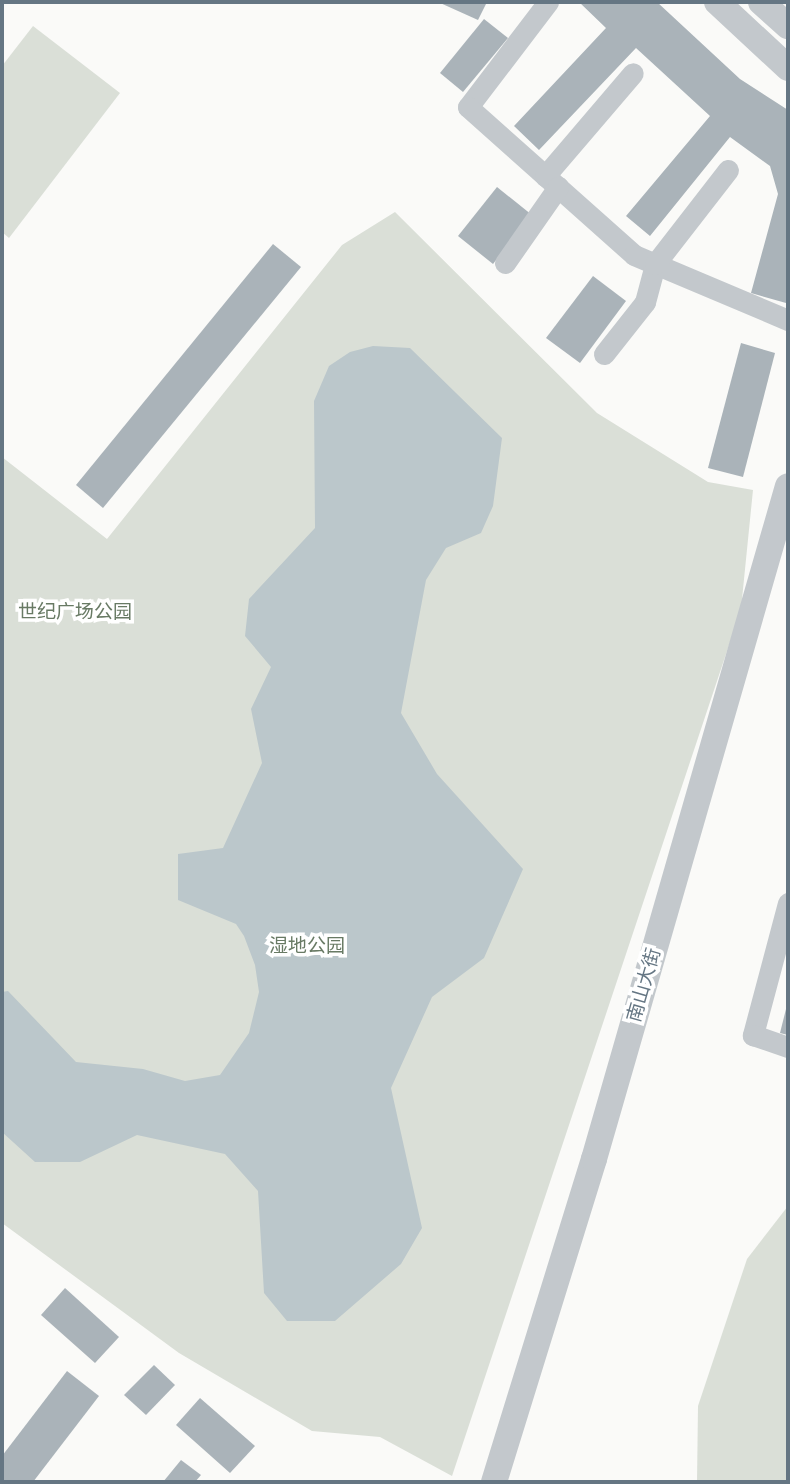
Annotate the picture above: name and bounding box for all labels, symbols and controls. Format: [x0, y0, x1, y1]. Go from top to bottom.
park label: 世纪广场公园 [18, 601, 132, 623]
park label: 湿地公园 [269, 935, 345, 957]
street label: 南山大街 [623, 945, 665, 1025]

